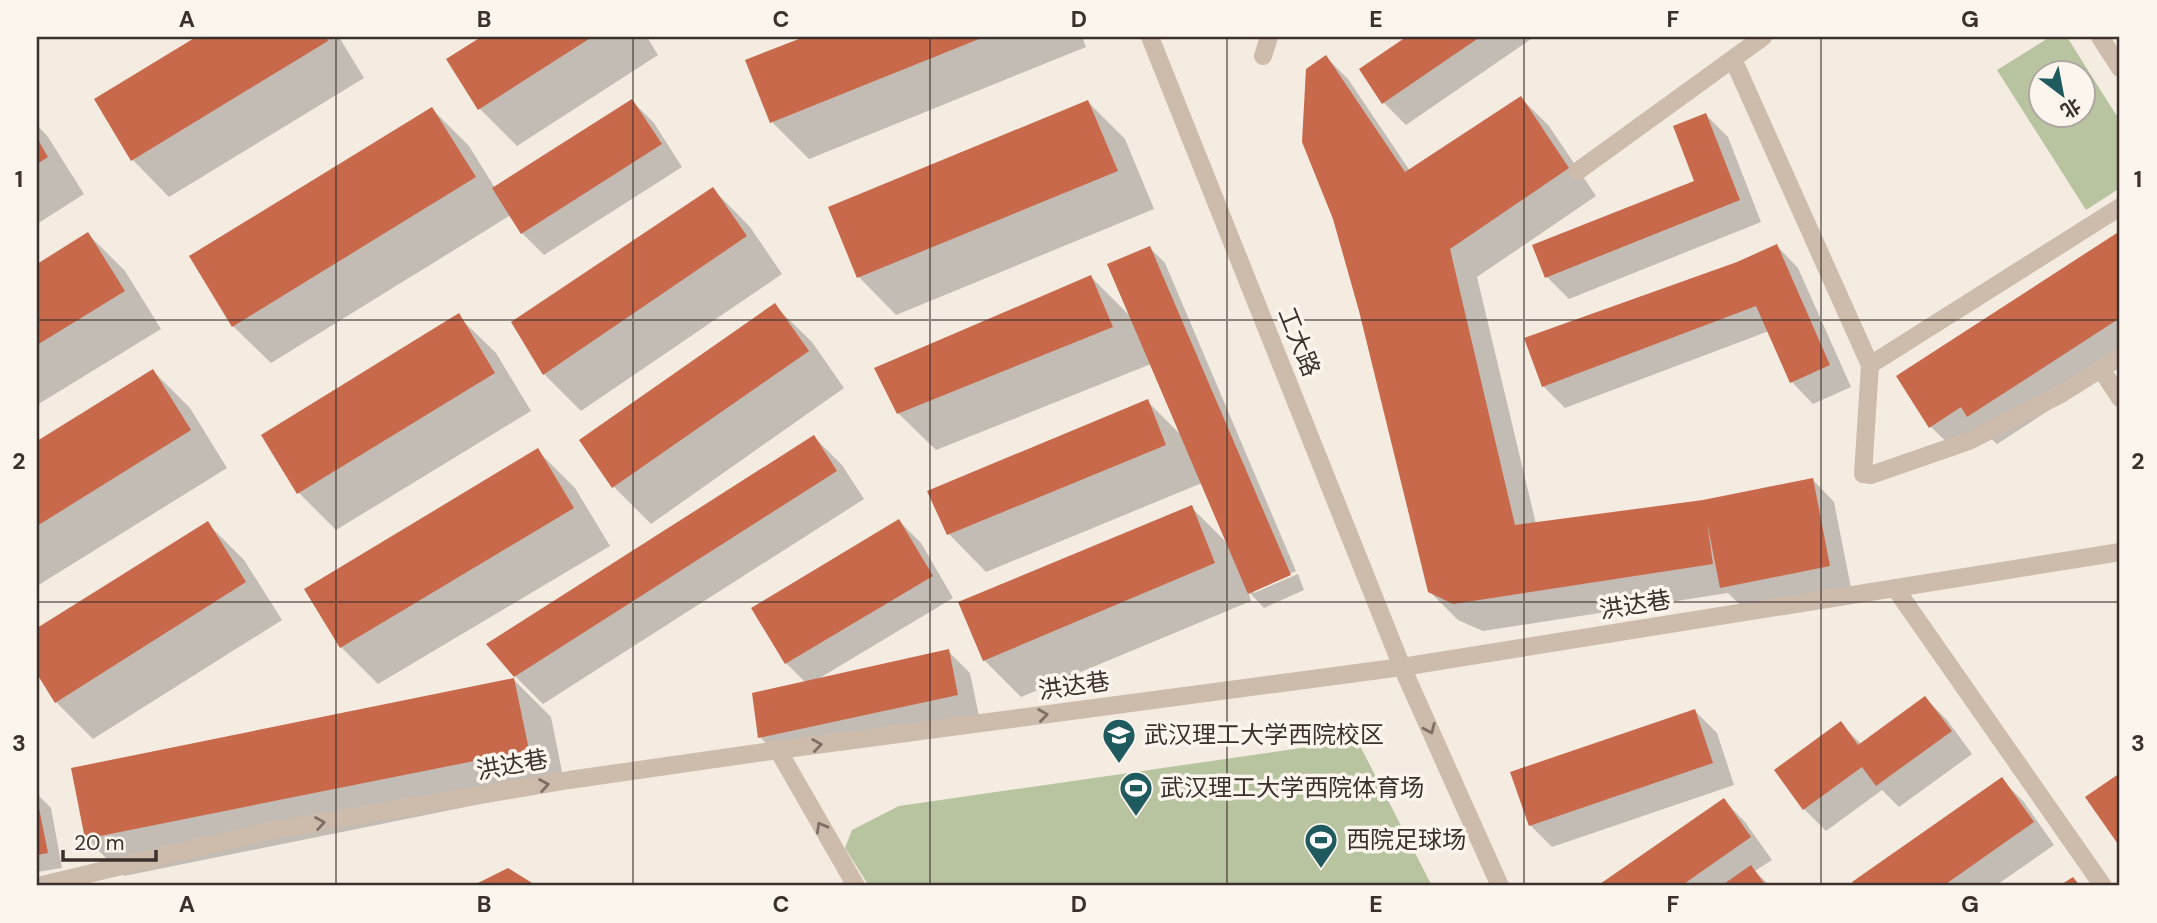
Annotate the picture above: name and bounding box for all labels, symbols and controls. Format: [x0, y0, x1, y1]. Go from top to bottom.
text: A [179, 4, 195, 34]
text: B [477, 4, 491, 34]
text: C [773, 4, 789, 34]
text: D [1071, 4, 1087, 34]
text: E [1369, 4, 1383, 34]
text: F [1667, 4, 1680, 34]
text: G [1961, 4, 1979, 34]
north arrow [2028, 60, 2098, 130]
text: 北 [2056, 92, 2085, 124]
text: 1 [15, 164, 23, 194]
text: 1 [2134, 164, 2142, 194]
street label: 工大路 [1272, 303, 1327, 381]
text: 2 [12, 446, 26, 476]
text: 2 [2131, 446, 2145, 476]
street label: 洪达巷 [1597, 584, 1673, 625]
street label: 洪达巷 [1036, 665, 1112, 706]
one-way arrow [1037, 707, 1049, 722]
school or university icon: 武汉理工大学西院校区 [1100, 716, 1138, 765]
place label: 武汉理工大学西院校区 [1144, 719, 1384, 750]
one-way arrow [1422, 722, 1436, 734]
text: 3 [12, 728, 26, 758]
text: 3 [2131, 728, 2145, 758]
one-way arrow [812, 737, 823, 752]
street label: 洪达巷 [474, 743, 550, 786]
sports icon: 武汉理工大学西院体育场 [1117, 769, 1155, 818]
place label: 武汉理工大学西院体育场 [1160, 772, 1424, 803]
one-way arrow [538, 778, 550, 793]
one-way arrow [314, 816, 325, 831]
scale bar [63, 818, 156, 862]
sports icon: 西院足球场 [1302, 821, 1340, 870]
one-way arrow [816, 822, 829, 835]
place label: 西院足球场 [1346, 824, 1466, 855]
text: 20 m [74, 829, 125, 857]
text: A [179, 889, 195, 919]
text: B [477, 889, 491, 919]
text: C [773, 889, 789, 919]
text: D [1071, 889, 1087, 919]
text: E [1369, 889, 1383, 919]
text: F [1667, 889, 1680, 919]
text: G [1961, 889, 1979, 919]

